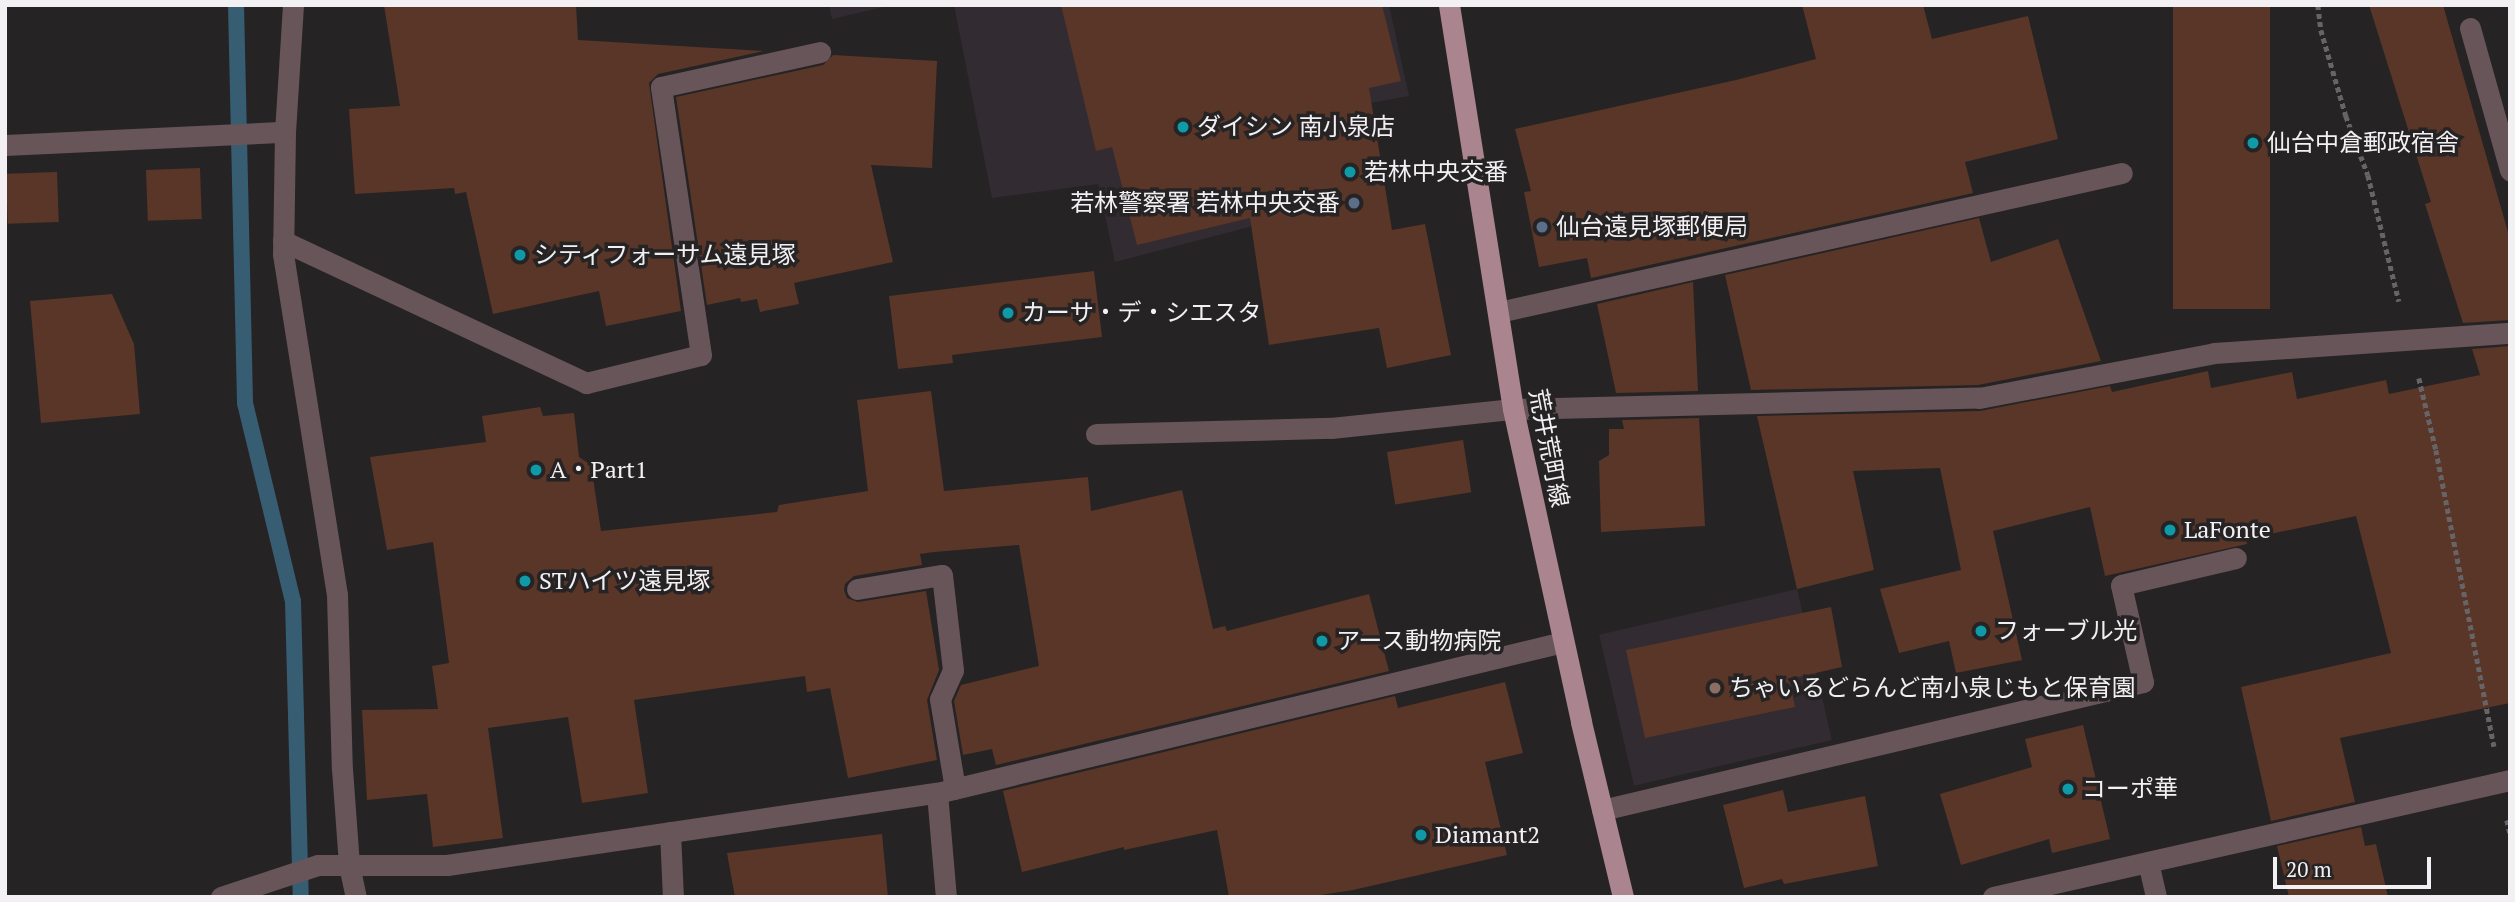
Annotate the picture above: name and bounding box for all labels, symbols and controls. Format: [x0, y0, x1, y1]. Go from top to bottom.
place label: ダイシン 南小泉店 [1197, 113, 1395, 141]
marker: ダイシン 南小泉店 [1175, 119, 1191, 135]
place label: 仙台中倉郵政宿舎 [2267, 129, 2459, 157]
marker: 仙台中倉郵政宿舎 [2245, 135, 2261, 151]
place label: 若林中央交番 [1364, 158, 1508, 186]
marker: 若林中央交番 [1342, 164, 1358, 180]
place label: 若林警察署 若林中央交番 [1070, 189, 1340, 217]
marker: 若林警察署 若林中央交番 [1346, 195, 1362, 211]
place label: 仙台遠見塚郵便局 [1556, 213, 1748, 241]
marker: 仙台遠見塚郵便局 [1534, 219, 1550, 235]
place label: シティフォーサム遠見塚 [534, 241, 798, 269]
marker: シティフォーサム遠見塚 [512, 247, 528, 263]
place label: カーサ・デ・シエスタ [1022, 299, 1262, 327]
marker: カーサ・デ・シエスタ [1000, 305, 1016, 321]
street label: 荒井荒町線 [1523, 386, 1575, 510]
place label: A・Part1 [550, 456, 648, 484]
marker: A・Part1 [528, 462, 544, 478]
place label: LaFonte [2184, 516, 2271, 544]
marker: LaFonte [2162, 522, 2178, 538]
place label: STハイツ遠見塚 [539, 567, 711, 595]
marker: STハイツ遠見塚 [517, 573, 533, 589]
place label: フォーブル光 [1995, 617, 2139, 645]
marker: フォーブル光 [1973, 623, 1989, 639]
place label: アース動物病院 [1336, 627, 1503, 655]
marker: アース動物病院 [1314, 633, 1330, 649]
place label: ちゃいるどらんど南小泉じもと保育園 [1729, 674, 2137, 702]
marker: ちゃいるどらんど南小泉じもと保育園 [1707, 680, 1723, 696]
place label: コーポ華 [2082, 775, 2178, 803]
marker: コーポ華 [2060, 781, 2076, 797]
place label: Diamant2 [1435, 821, 1540, 849]
marker: Diamant2 [1413, 827, 1429, 843]
scale bar [2277, 842, 2434, 886]
text: 20 m [2286, 855, 2332, 883]

